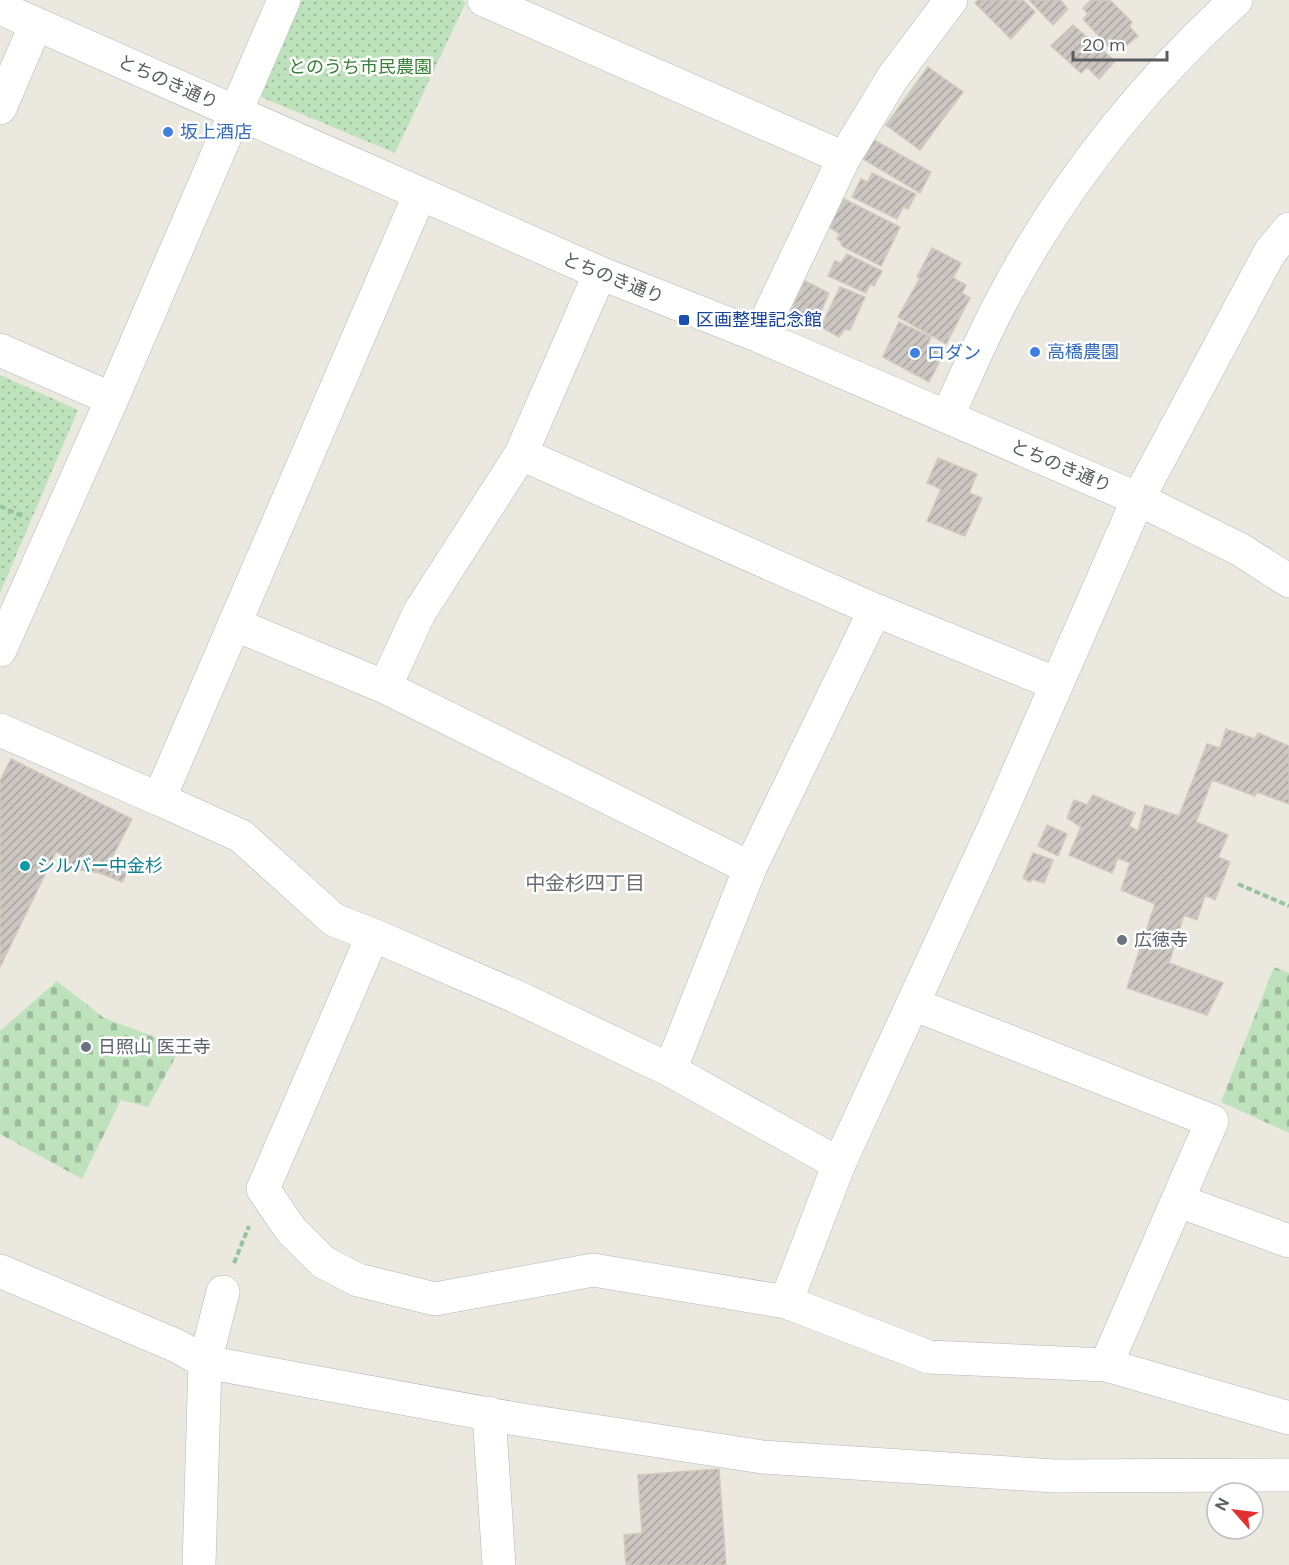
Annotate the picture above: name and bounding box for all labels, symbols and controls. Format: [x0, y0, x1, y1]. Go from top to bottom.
scale bar [1073, 24, 1168, 62]
text: 20 m [1082, 33, 1125, 57]
street label: とちのき通り [114, 49, 222, 115]
park label: とのうち市民農園 [288, 55, 432, 79]
place label: 坂上酒店 [180, 120, 252, 144]
marker: 坂上酒店 [161, 125, 175, 139]
street label: とちのき通り [559, 247, 667, 309]
place label: 区画整理記念館 [696, 308, 822, 332]
marker: 区画整理記念館 [677, 313, 691, 327]
place label: 高橋農園 [1047, 340, 1119, 364]
place label: ロダン [927, 341, 981, 365]
marker: 高橋農園 [1028, 345, 1042, 359]
marker: ロダン [908, 346, 922, 360]
street label: とちのき通り [1007, 434, 1115, 498]
place label: シルバー中金杉 [37, 854, 163, 878]
marker: シルバー中金杉 [18, 859, 32, 873]
district label: 中金杉四丁目 [525, 870, 645, 896]
place label: 広徳寺 [1134, 928, 1188, 952]
marker: 広徳寺 [1115, 933, 1129, 947]
place label: 日照山 医王寺 [98, 1035, 211, 1059]
marker: 日照山 医王寺 [79, 1040, 93, 1054]
north arrow [1205, 1481, 1265, 1541]
text: N [1210, 1494, 1234, 1514]

